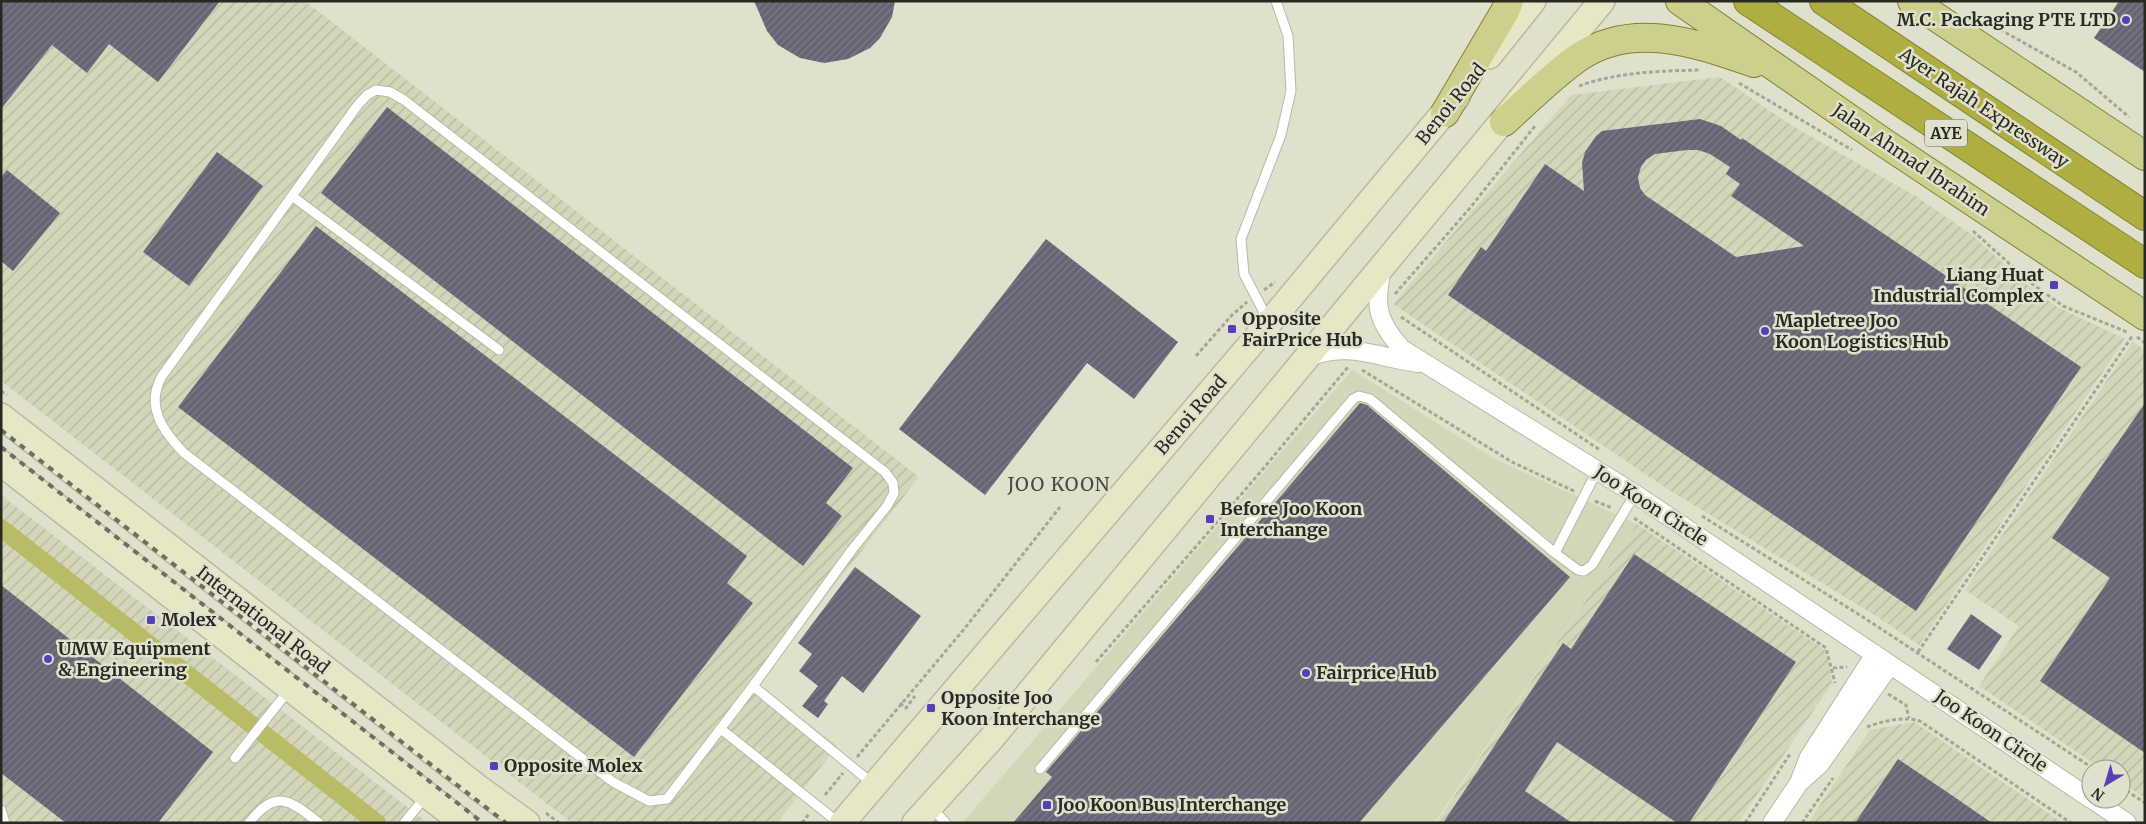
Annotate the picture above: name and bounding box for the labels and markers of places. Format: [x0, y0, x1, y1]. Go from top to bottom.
place label: M.C. Packaging PTE LTD [1897, 8, 2116, 31]
marker: M.C. Packaging PTE LTD [2120, 14, 2132, 26]
place label: Liang Huat Industrial Complex [1873, 263, 2045, 307]
marker: Liang Huat Industrial Complex [2048, 279, 2060, 291]
place label: Opposite FairPrice Hub [1242, 307, 1363, 351]
place label: Mapletree Joo Koon Logistics Hub [1775, 309, 1949, 353]
marker: Opposite FairPrice Hub [1226, 323, 1238, 335]
marker: Mapletree Joo Koon Logistics Hub [1759, 325, 1771, 337]
place label: Before Joo Koon Interchange [1220, 497, 1362, 541]
marker: Before Joo Koon Interchange [1204, 513, 1216, 525]
place label: Molex [161, 608, 216, 631]
marker: Molex [145, 614, 157, 626]
place label: UMW Equipment & Engineering [58, 637, 211, 681]
marker: UMW Equipment & Engineering [42, 653, 54, 665]
place label: Fairprice Hub [1316, 661, 1437, 684]
marker: Fairprice Hub [1300, 667, 1312, 679]
place label: Opposite Joo Koon Interchange [941, 686, 1100, 730]
marker: Opposite Joo Koon Interchange [925, 702, 937, 714]
place label: Opposite Molex [504, 754, 643, 777]
marker: Opposite Molex [488, 760, 500, 772]
place label: Joo Koon Bus Interchange [1056, 793, 1287, 816]
marker: Joo Koon Bus Interchange [1041, 799, 1053, 811]

